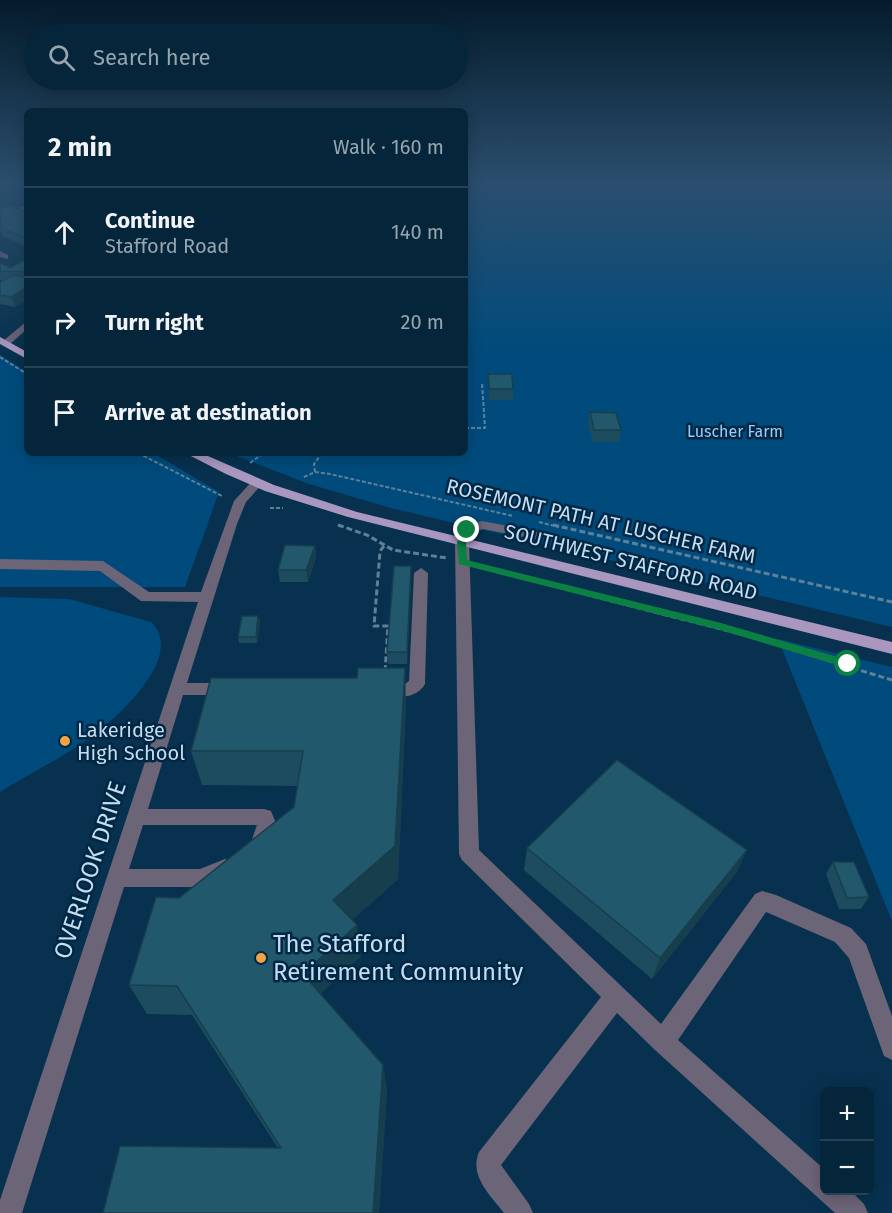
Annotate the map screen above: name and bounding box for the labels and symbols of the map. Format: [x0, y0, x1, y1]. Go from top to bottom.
park label: Luscher Farm [687, 422, 783, 441]
street label: ROSEMONT PATH AT LUSCHER FARM [444, 474, 758, 568]
route end [453, 516, 479, 542]
street label: SOUTHWEST STAFFORD ROAD [502, 519, 760, 605]
route start [834, 650, 860, 676]
place label: Lakeridge High School [77, 718, 185, 765]
marker: Lakeridge High School [58, 734, 72, 748]
street label: OVERLOOK DRIVE [48, 778, 132, 962]
place label: The Stafford Retirement Community [273, 930, 523, 986]
marker: The Stafford Retirement Community [254, 951, 268, 965]

